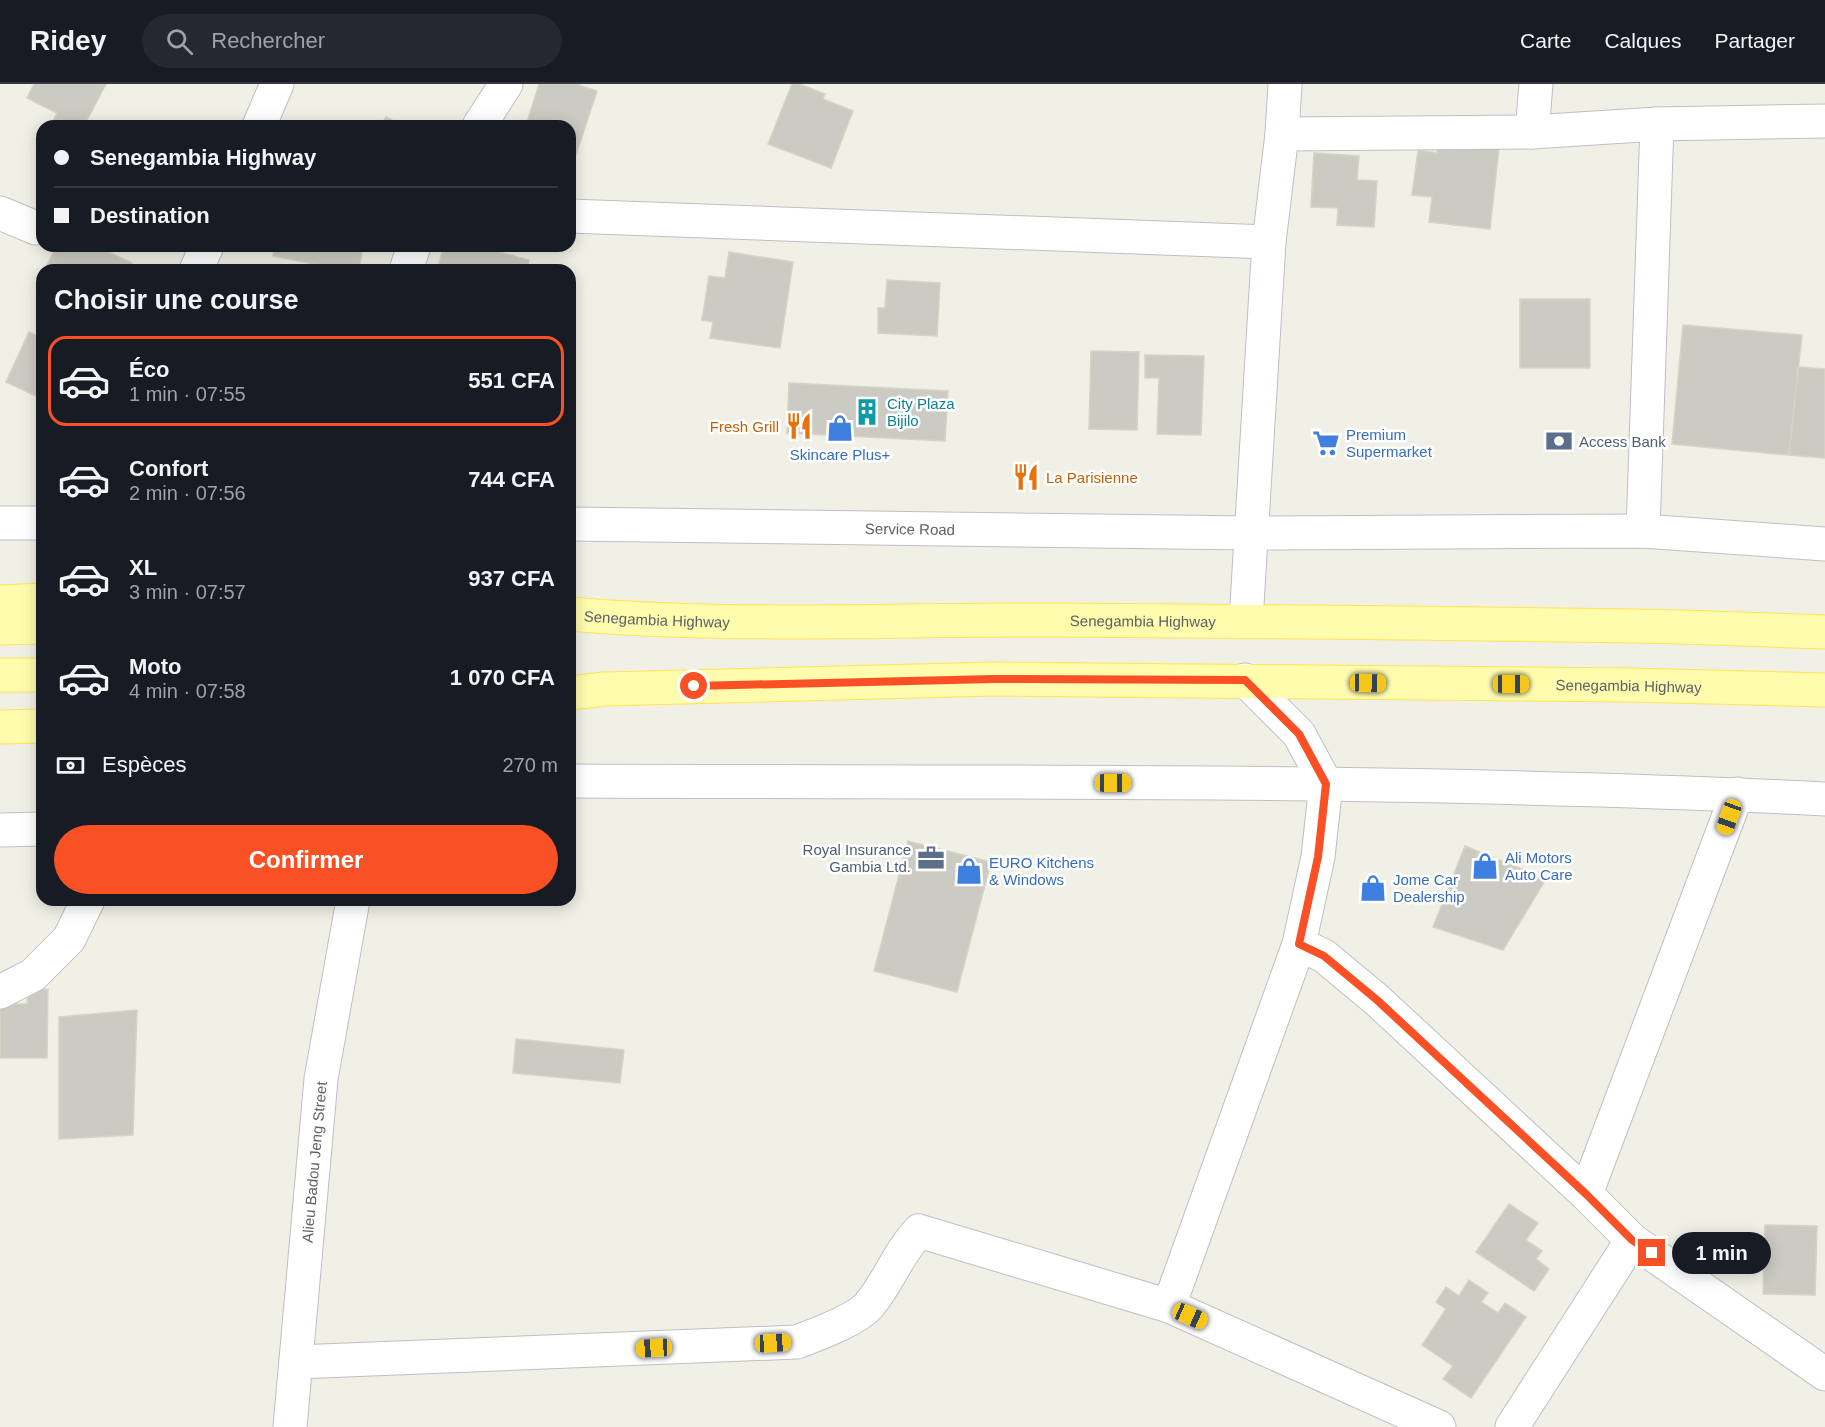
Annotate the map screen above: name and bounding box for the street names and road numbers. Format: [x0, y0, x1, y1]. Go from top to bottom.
street label: Service Road [865, 519, 955, 538]
street label: Senegambia Highway [583, 607, 730, 630]
street label: Senegambia Highway [1070, 612, 1216, 630]
street label: Senegambia Highway [1556, 676, 1702, 695]
street label: Alieu Badou Jeng Street [298, 1080, 329, 1243]

